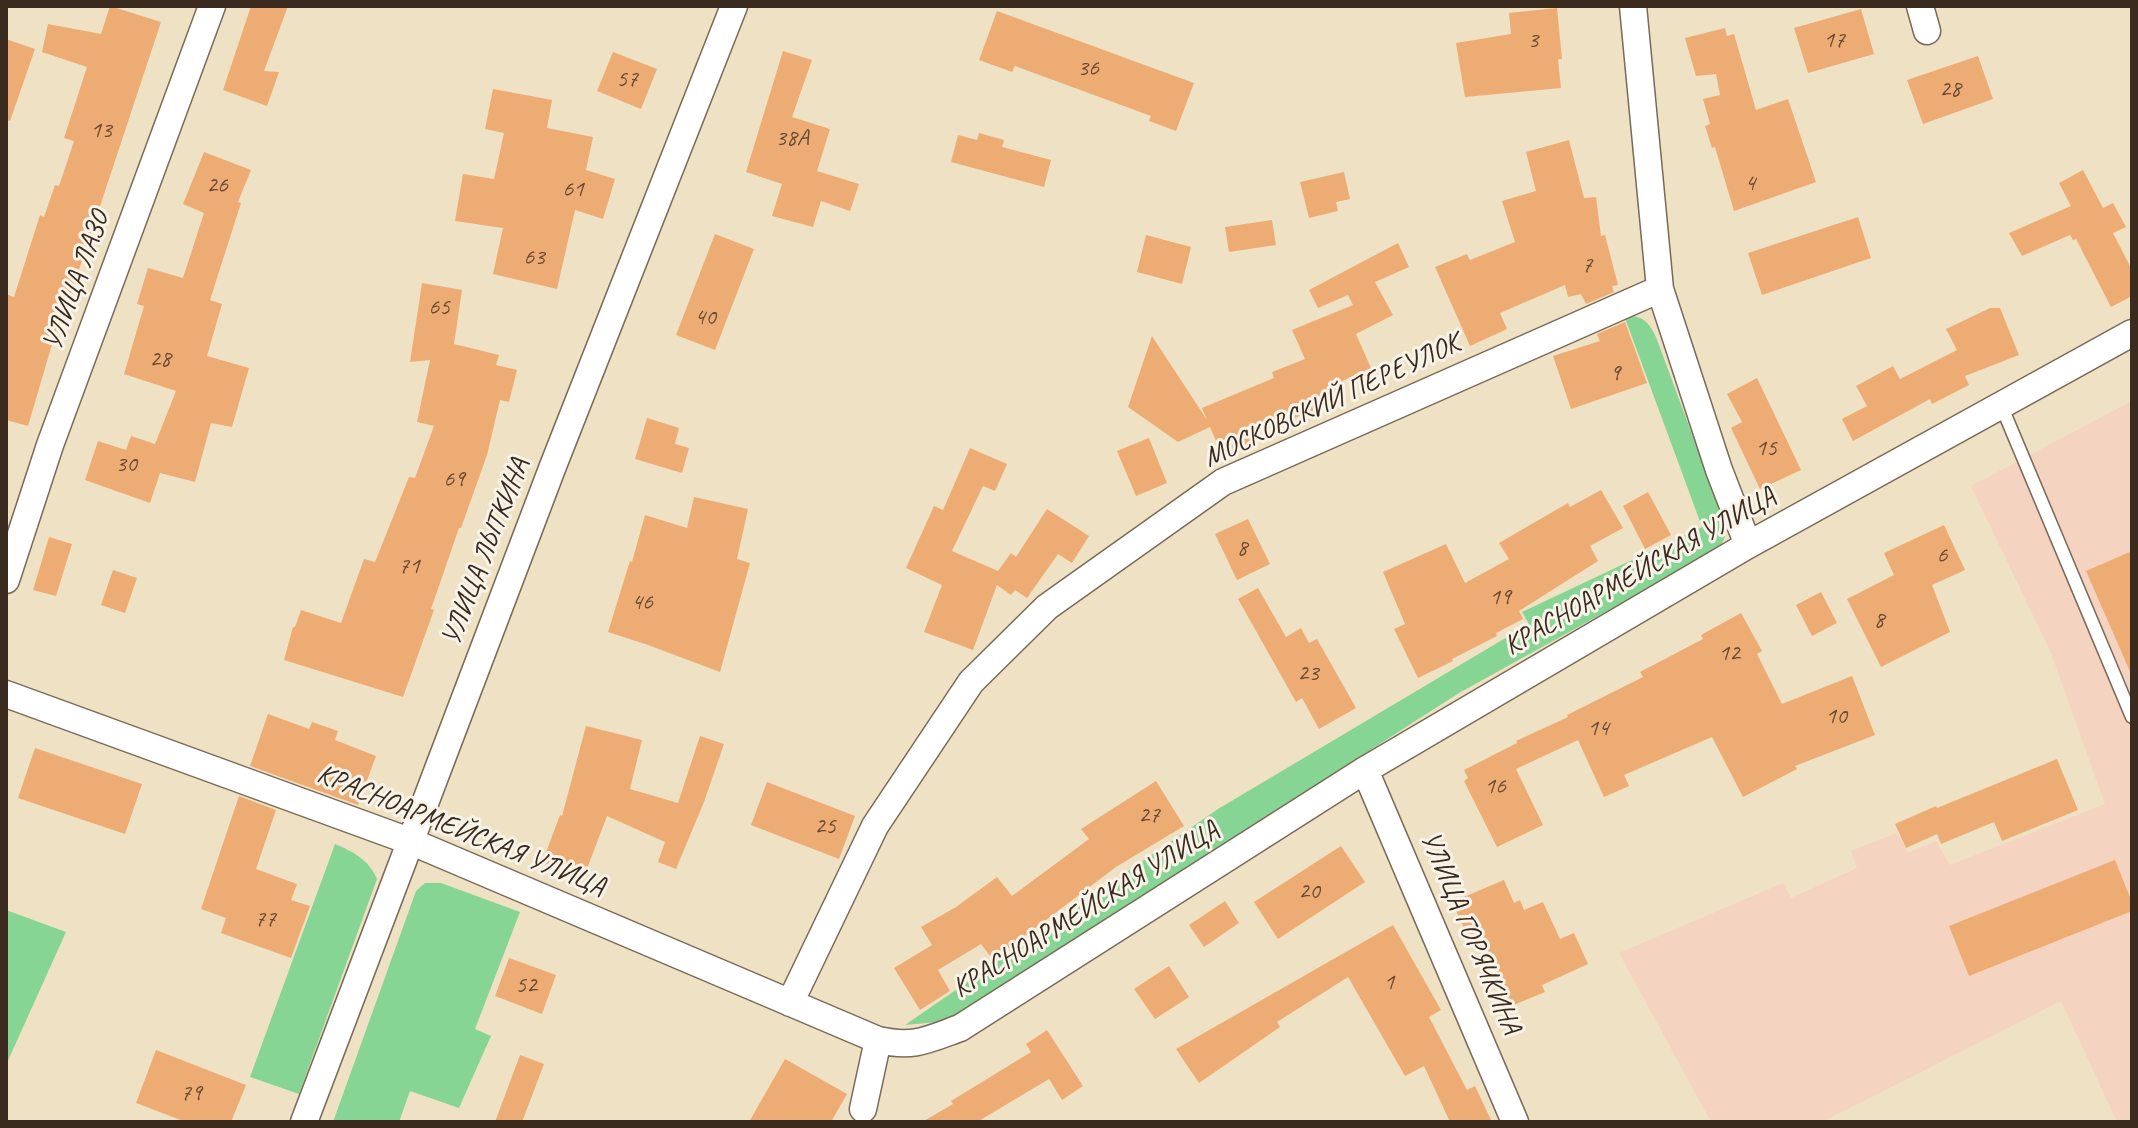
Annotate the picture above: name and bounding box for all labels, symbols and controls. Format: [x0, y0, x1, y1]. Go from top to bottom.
house number: 3 [1528, 27, 1538, 55]
house number: 17 [1823, 27, 1845, 55]
house number: 36 [1077, 55, 1099, 83]
house number: 57 [616, 66, 638, 94]
house number: 28 [1939, 76, 1961, 104]
house number: 13 [90, 117, 112, 145]
house number: 38А [775, 125, 809, 153]
house number: 4 [1745, 170, 1755, 198]
house number: 26 [206, 172, 228, 200]
house number: 61 [562, 176, 584, 204]
street label: УЛИЦА ЛАЗО [36, 207, 118, 355]
house number: 63 [523, 244, 545, 272]
house number: 7 [1582, 252, 1592, 280]
house number: 65 [428, 294, 450, 322]
house number: 40 [694, 304, 716, 332]
street label: МОСКОВСКИЙ ПЕРЕУЛОК [1198, 327, 1466, 475]
house number: 28 [149, 346, 171, 374]
house number: 9 [1610, 360, 1620, 388]
house number: 15 [1755, 435, 1777, 463]
house number: 30 [115, 451, 137, 479]
street label: УЛИЦА ЛЫТКИНА [435, 454, 537, 650]
house number: 69 [443, 466, 465, 494]
street label: КРАСНОАРМЕЙСКАЯ УЛИЦА [1498, 480, 1782, 664]
house number: 8 [1237, 535, 1247, 563]
house number: 6 [1937, 542, 1947, 570]
house number: 71 [398, 553, 420, 581]
house number: 19 [1489, 584, 1511, 612]
house number: 46 [631, 589, 653, 617]
house number: 8 [1874, 607, 1884, 635]
house number: 12 [1718, 640, 1740, 668]
house number: 23 [1297, 660, 1319, 688]
house number: 10 [1825, 703, 1847, 731]
house number: 14 [1587, 715, 1609, 743]
street label: КРАСНОАРМЕЙСКАЯ УЛИЦА [312, 758, 610, 904]
house number: 16 [1484, 773, 1506, 801]
house number: 27 [1138, 802, 1160, 830]
house number: 25 [814, 813, 836, 841]
street label: КРАСНОАРМЕЙСКАЯ УЛИЦА [946, 814, 1226, 1006]
street label: УЛИЦА ГОРЯЧКИНА [1412, 827, 1528, 1039]
house number: 20 [1298, 878, 1320, 906]
house number: 77 [254, 906, 276, 934]
house number: 1 [1384, 969, 1394, 997]
house number: 52 [515, 972, 537, 1000]
house number: 79 [180, 1080, 202, 1108]

